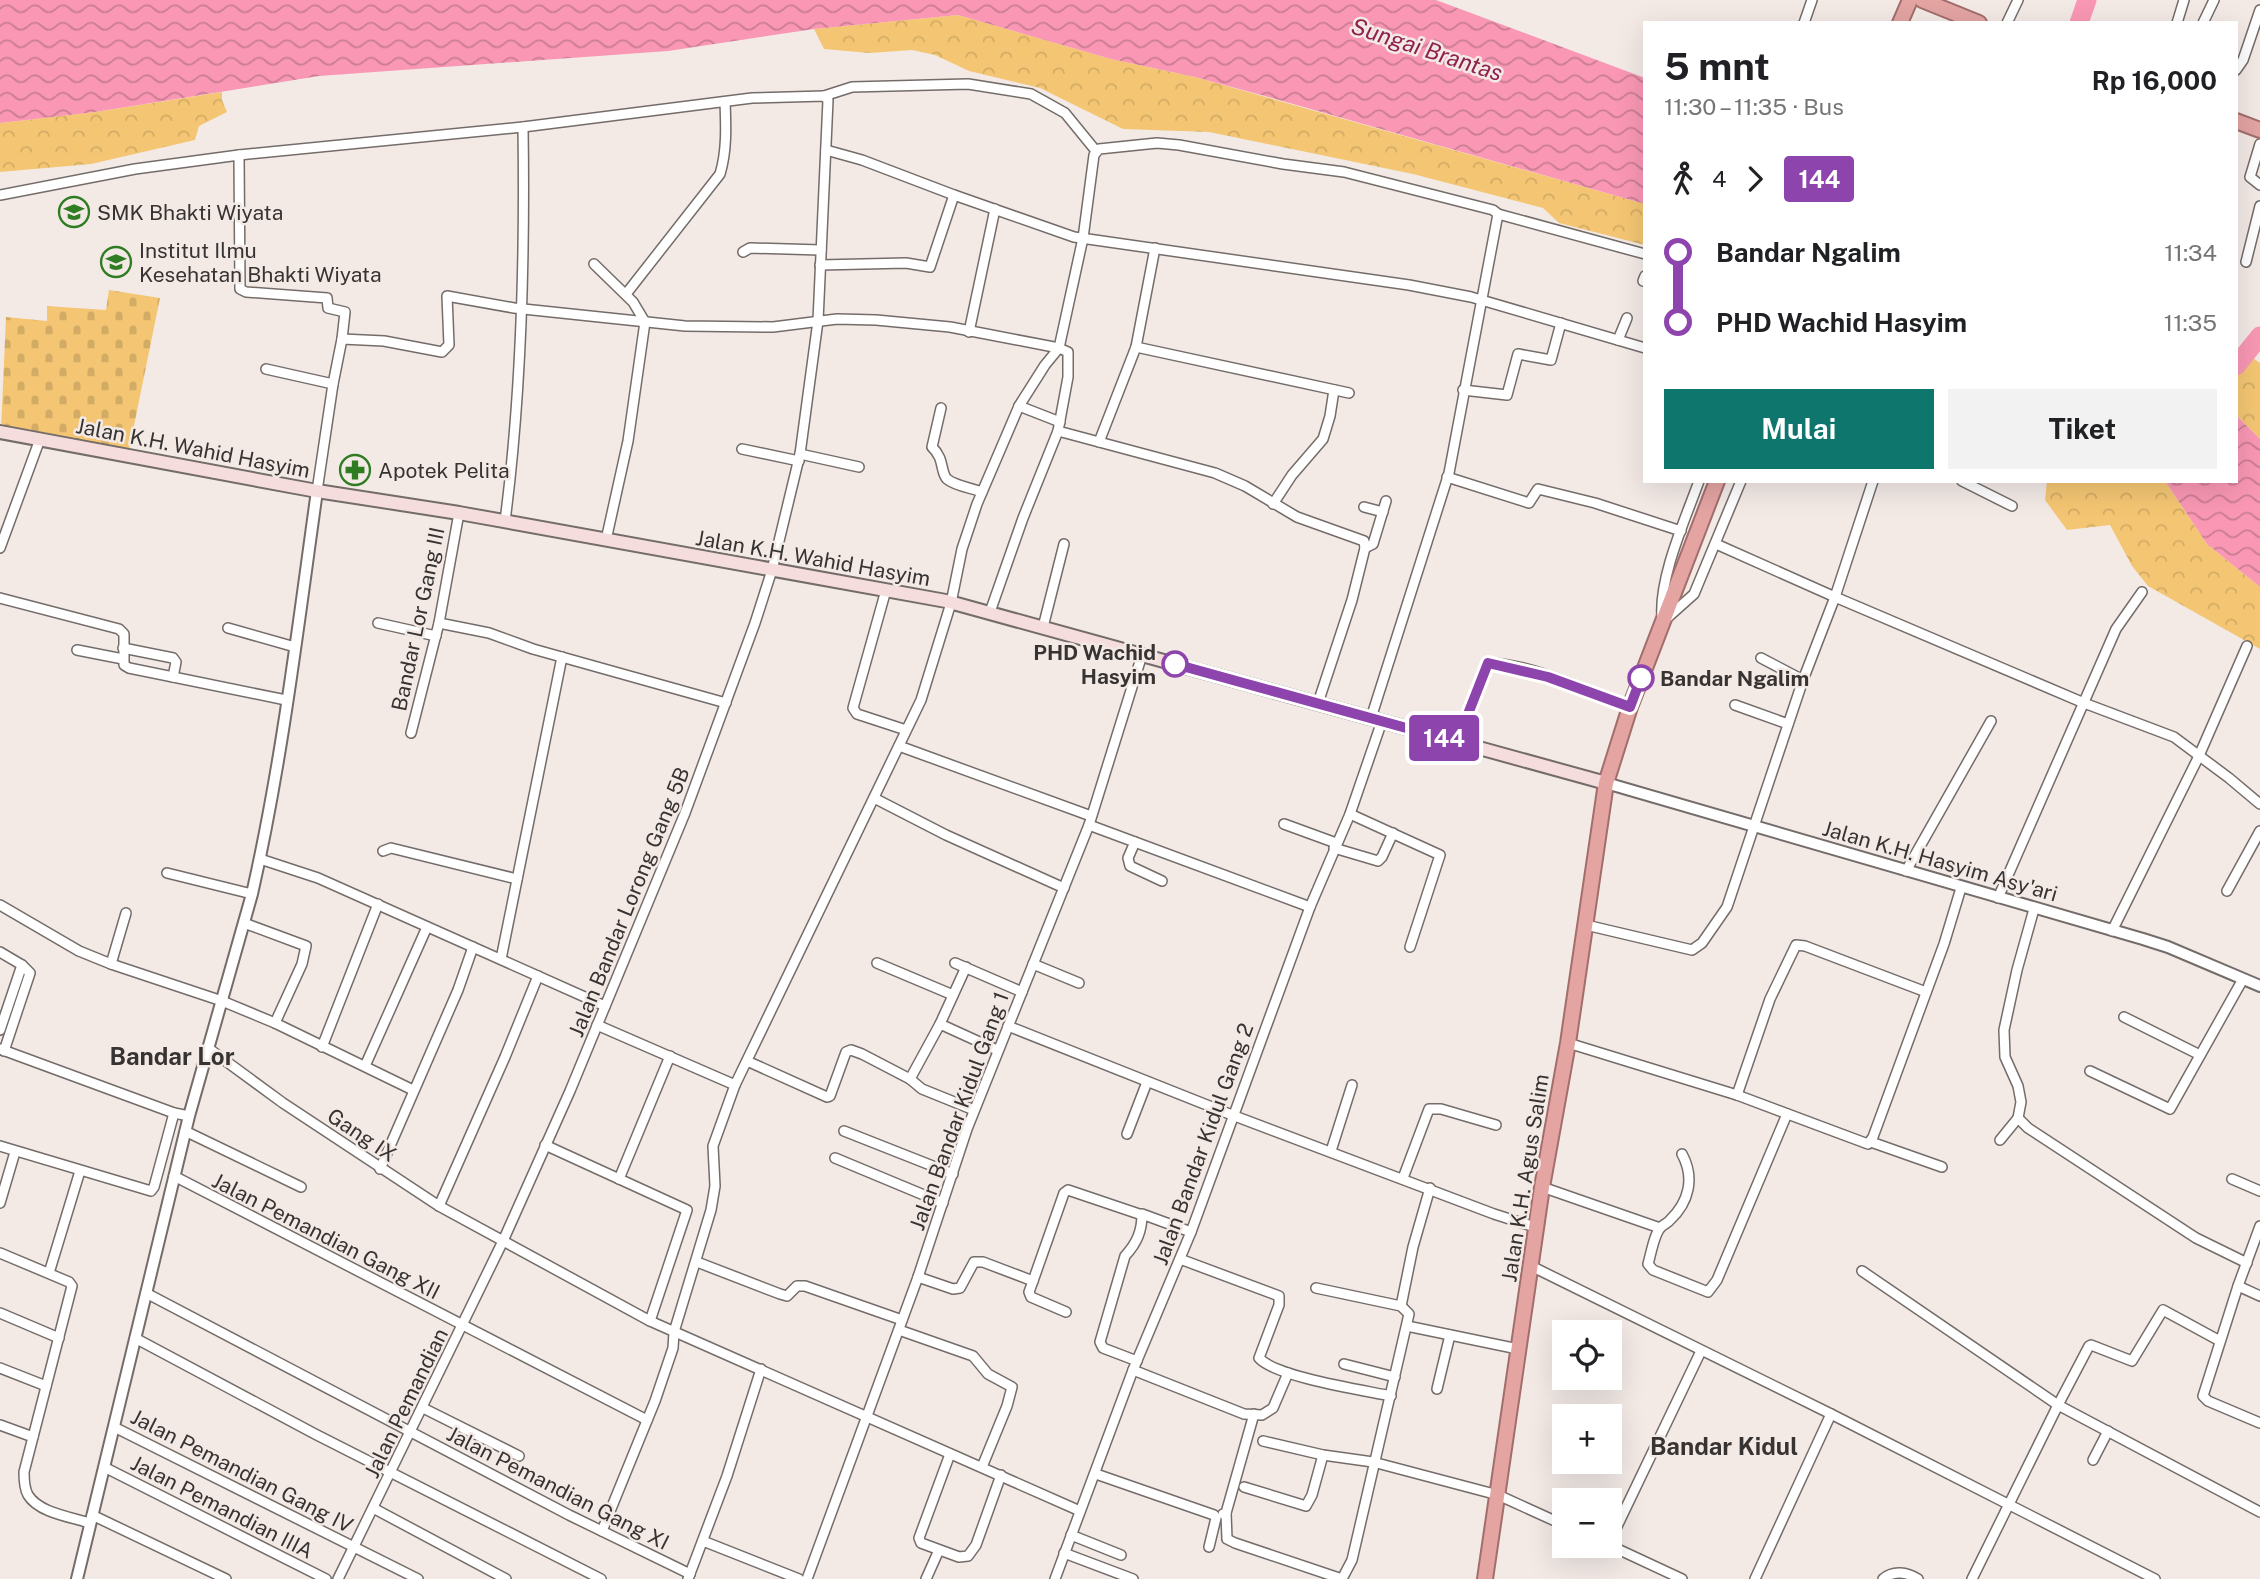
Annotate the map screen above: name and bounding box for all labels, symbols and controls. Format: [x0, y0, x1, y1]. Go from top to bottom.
water label: Sungai Brantas [1348, 12, 1506, 86]
text: 5 mnt [1664, 44, 1770, 89]
text: Rp 16,000 [2092, 65, 2217, 96]
text: 11:30 – 11:35 · Bus [1664, 93, 1844, 120]
icon: walk [1664, 160, 1702, 198]
icon: forward [1736, 160, 1774, 198]
text: 4 [1712, 165, 1726, 192]
text: 144 [1798, 165, 1840, 193]
school or university icon: SMK Bhakti Wiyata [57, 195, 91, 229]
place label: SMK Bhakti Wiyata [97, 200, 283, 225]
text: Bandar Ngalim [1716, 237, 1901, 268]
place label: Institut Ilmu Kesehatan Bhakti Wiyata [139, 238, 382, 287]
text: 11:34 [2164, 239, 2217, 266]
school or university icon: Institut Ilmu Kesehatan Bhakti Wiyata [99, 245, 133, 279]
text: PHD Wachid Hasyim [1716, 307, 1967, 338]
text: 11:35 [2164, 309, 2217, 336]
button: Mulai [1664, 389, 1934, 469]
button: Tiket [1948, 389, 2217, 469]
street label: Jalan K.H. Wahid Hasyim [74, 413, 312, 483]
pharmacy icon: Apotek Pelita [338, 453, 372, 487]
place label: Apotek Pelita [378, 458, 510, 483]
street label: Bandar Lor Gang III [386, 525, 450, 713]
street label: Jalan K.H. Wahid Hasyim [694, 525, 932, 591]
place label: PHD Wachid Hasyim [1033, 640, 1156, 689]
marker: PHD Wachid Hasyim [1162, 651, 1188, 677]
marker: Bandar Ngalim [1628, 665, 1654, 691]
place label: Bandar Ngalim [1660, 666, 1809, 691]
line badge: 144 [1404, 715, 1484, 761]
text: 144 [1423, 724, 1465, 752]
street label: Jalan Bandar Lorong Gang 5B [563, 763, 695, 1041]
street label: Jalan K.H. Hasyim Asy'ari [1820, 815, 2060, 907]
street label: Jalan Bandar Kidul Gang 1 [904, 988, 1014, 1234]
street label: Jalan Bandar Kidul Gang 2 [1148, 1020, 1258, 1268]
district label: Bandar Lor [109, 1042, 235, 1070]
street label: Jalan K.H. Agus Salim [1496, 1072, 1554, 1284]
street label: Gang IX [323, 1103, 401, 1167]
street label: Jalan Pemandian Gang XII [208, 1168, 444, 1304]
map controls [1552, 1320, 1622, 1558]
button: locate [1552, 1320, 1622, 1390]
street label: Jalan Pemandian [359, 1324, 453, 1482]
street label: Jalan Pemandian Gang IV [127, 1404, 357, 1538]
button: + [1552, 1404, 1622, 1474]
street label: Jalan Pemandian Gang XI [443, 1421, 673, 1555]
district label: Bandar Kidul [1650, 1432, 1798, 1460]
street label: Jalan Pemandian IIIA [127, 1450, 317, 1564]
button: − [1552, 1488, 1622, 1558]

